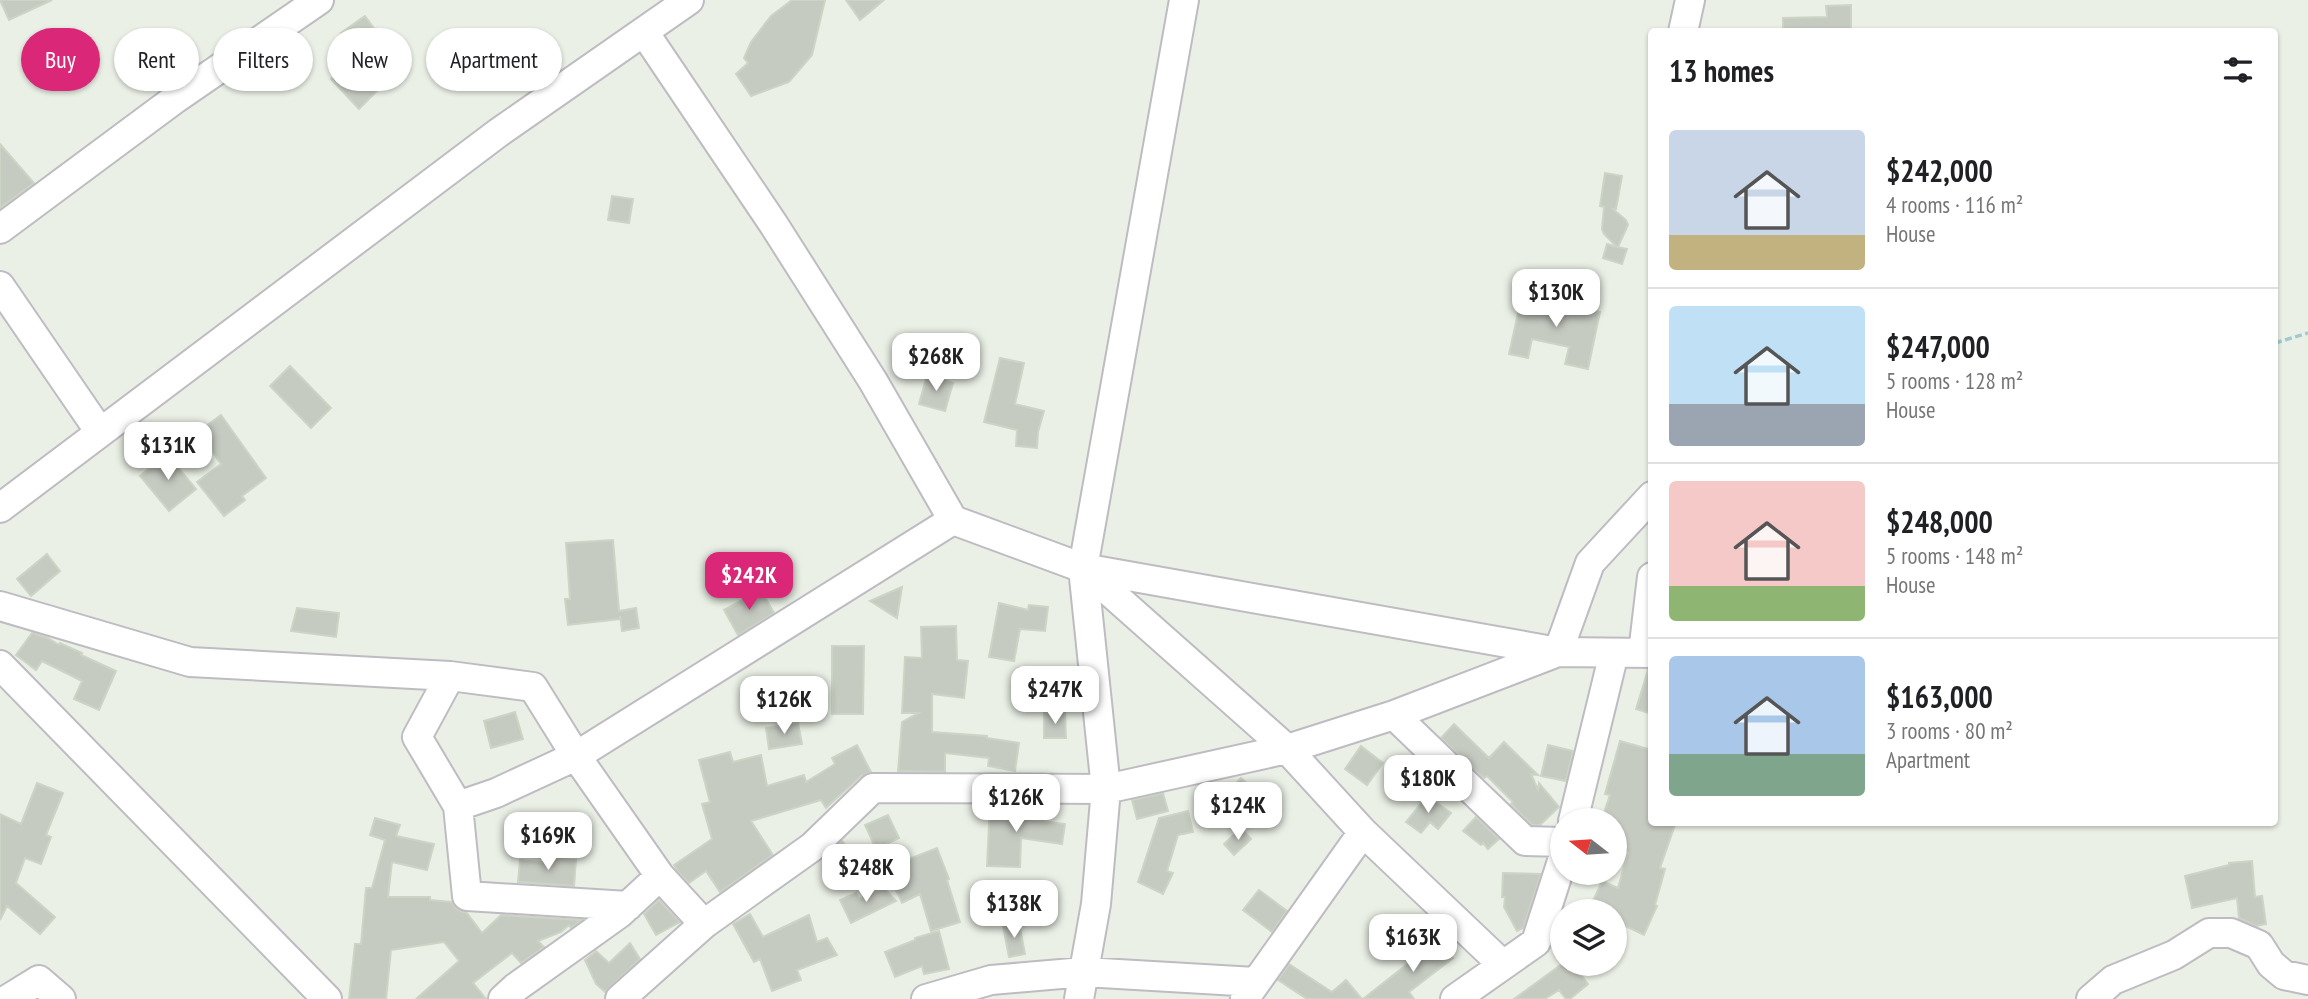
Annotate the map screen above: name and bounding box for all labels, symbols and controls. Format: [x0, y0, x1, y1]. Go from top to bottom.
chip: Buy [21, 28, 100, 91]
chip: Rent [114, 28, 199, 91]
chip: Filters [213, 28, 313, 91]
chip: New [327, 28, 412, 91]
chip: Apartment [426, 28, 562, 91]
text: 13 homes [1669, 51, 1774, 90]
icon: filters [2219, 51, 2257, 89]
text: $242,000 [1886, 151, 1993, 190]
icon: home [1725, 158, 1809, 242]
text: 4 rooms · 116 m² [1886, 190, 2023, 219]
text: House [1886, 219, 1936, 248]
pin: $130K [1507, 270, 1605, 329]
text: $130K [1528, 277, 1584, 306]
text: $247,000 [1886, 327, 1990, 366]
pin: $268K [887, 334, 985, 393]
icon: home [1725, 334, 1809, 418]
text: $268K [908, 341, 964, 370]
text: 5 rooms · 128 m² [1886, 366, 2023, 395]
text: House [1886, 395, 1936, 424]
pin: $131K [119, 422, 217, 482]
text: $131K [140, 430, 196, 459]
text: $248,000 [1886, 502, 1993, 541]
icon: home [1725, 509, 1809, 593]
text: 5 rooms · 148 m² [1886, 541, 2023, 570]
pin: $242K [700, 552, 798, 612]
text: $242K [721, 560, 777, 589]
text: House [1886, 570, 1936, 599]
pin: $247K [1006, 666, 1104, 726]
text: $247K [1027, 674, 1083, 703]
pin: $126K [735, 676, 833, 736]
text: $163,000 [1886, 677, 1993, 716]
text: $126K [756, 684, 812, 713]
icon: home [1725, 684, 1809, 768]
text: 3 rooms · 80 m² [1886, 716, 2013, 745]
text: Apartment [1886, 745, 1970, 774]
pin: $180K [1379, 756, 1477, 815]
text: $180K [1400, 763, 1456, 792]
pin: $126K [967, 774, 1065, 834]
text: $126K [988, 782, 1044, 811]
pin: $124K [1189, 782, 1287, 842]
text: $124K [1210, 790, 1266, 819]
north arrow [1550, 808, 1628, 886]
map controls [1550, 808, 1627, 976]
pin: $169K [499, 812, 597, 872]
text: $169K [520, 820, 576, 849]
pin: $248K [817, 844, 915, 904]
text: $248K [838, 852, 894, 881]
pin: $138K [965, 880, 1063, 940]
text: $138K [986, 888, 1042, 917]
button: layers [1550, 899, 1627, 976]
pin: $163K [1364, 914, 1462, 974]
text: $163K [1385, 922, 1441, 951]

